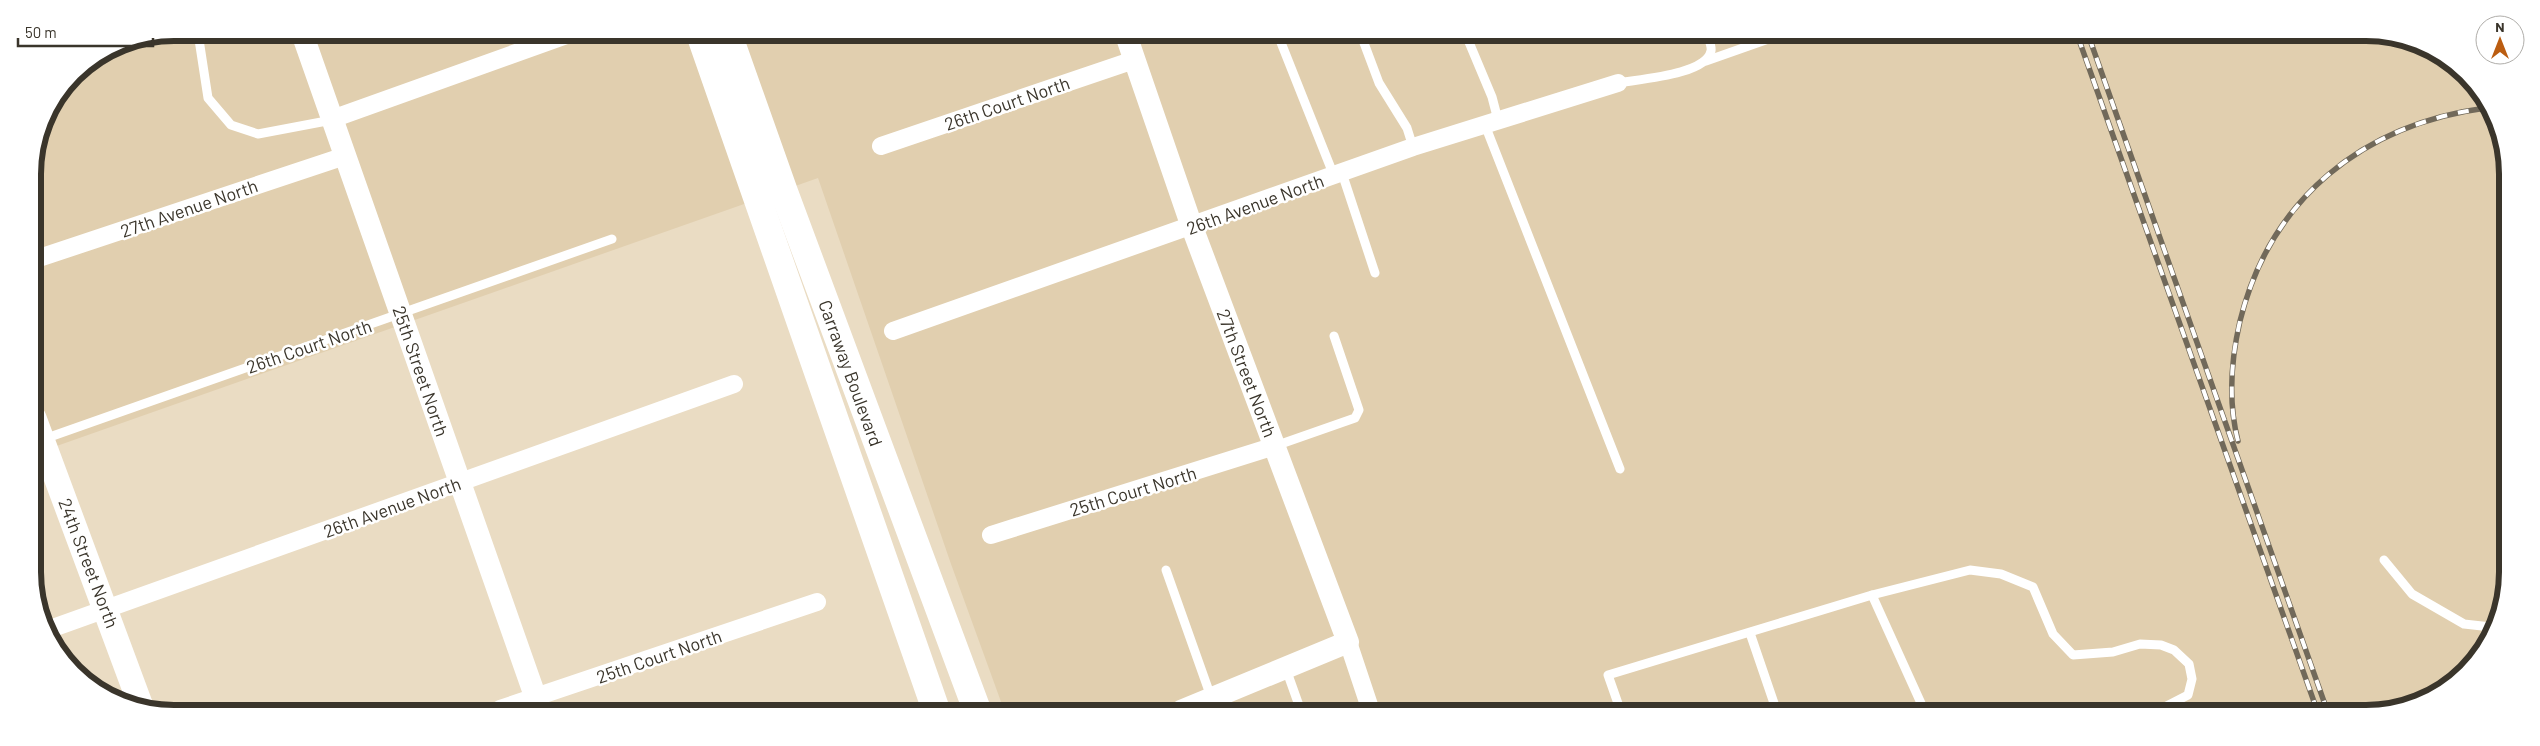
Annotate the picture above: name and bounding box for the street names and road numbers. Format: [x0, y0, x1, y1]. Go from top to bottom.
street label: 26th Court North [941, 71, 1073, 135]
street label: 26th Avenue North [1183, 169, 1327, 239]
street label: 27th Avenue North [117, 174, 261, 242]
street label: Carraway Boulevard [814, 297, 888, 449]
street label: 25th Street North [388, 303, 454, 439]
street label: 27th Street North [1212, 306, 1282, 440]
street label: 26th Court North [243, 314, 375, 378]
street label: 25th Court North [1067, 461, 1199, 521]
street label: 26th Avenue North [320, 472, 464, 542]
street label: 24th Street North [54, 495, 124, 631]
street label: 25th Court North [593, 624, 725, 688]

